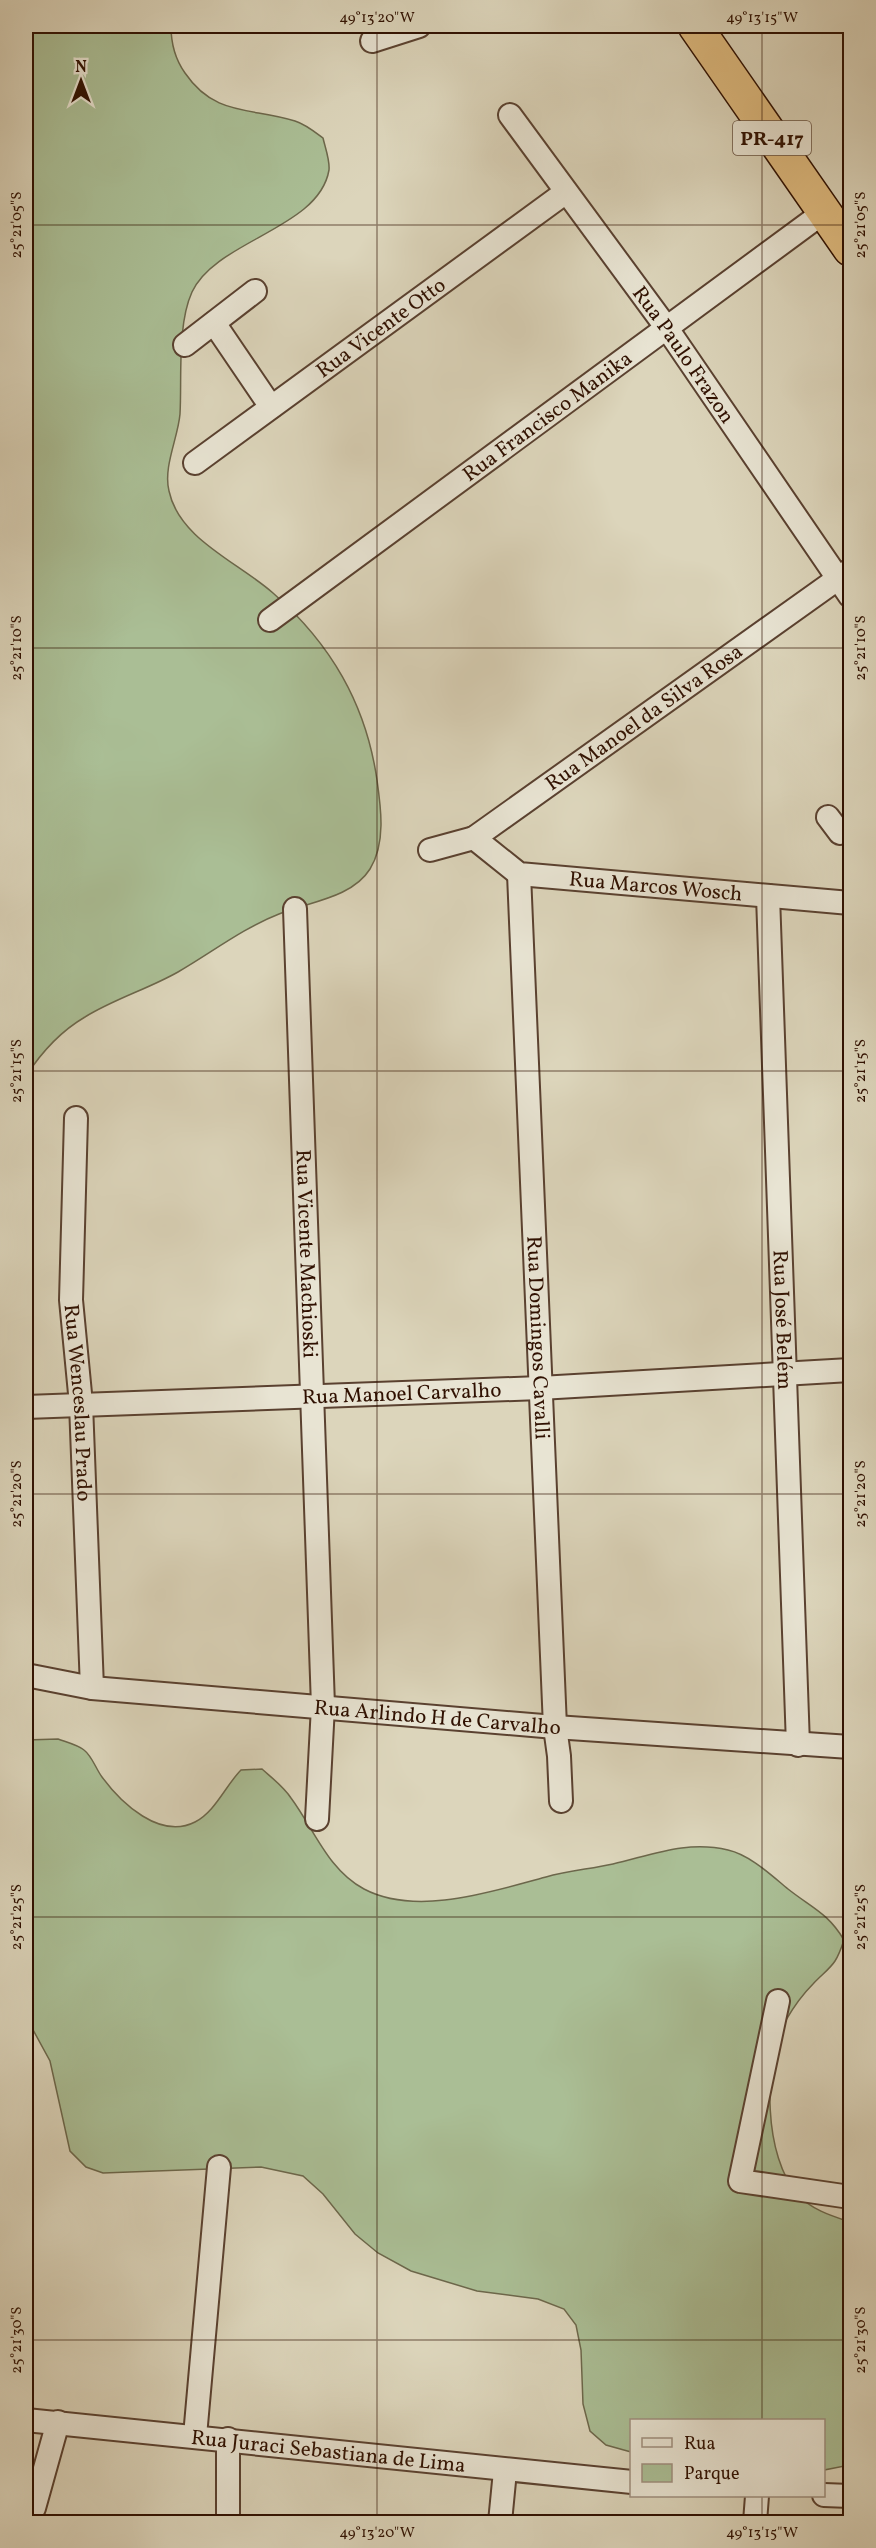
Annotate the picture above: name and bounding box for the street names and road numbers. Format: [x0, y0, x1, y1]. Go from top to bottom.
road number: PR-417 [733, 121, 811, 155]
street label: Rua Vicente Otto [311, 271, 452, 386]
street label: Rua Paulo Frazon [625, 281, 741, 430]
street label: Rua Francisco Manika [457, 345, 639, 489]
street label: Rua Manoel da Silva Rosa [540, 638, 749, 799]
street label: Rua Marcos Wosch [568, 865, 744, 910]
street label: Rua Vicente Machioski [287, 1149, 324, 1359]
street label: Rua Domingos Cavalli [518, 1235, 556, 1440]
street label: Rua José Belém [765, 1249, 798, 1390]
street label: Rua Wenceslau Prado [55, 1303, 98, 1502]
street label: Rua Manoel Carvalho [301, 1376, 502, 1413]
street label: Rua Arlindo H de Carvalho [313, 1694, 562, 1743]
street label: Rua Juraci Sebastiana de Lima [190, 2424, 467, 2481]

